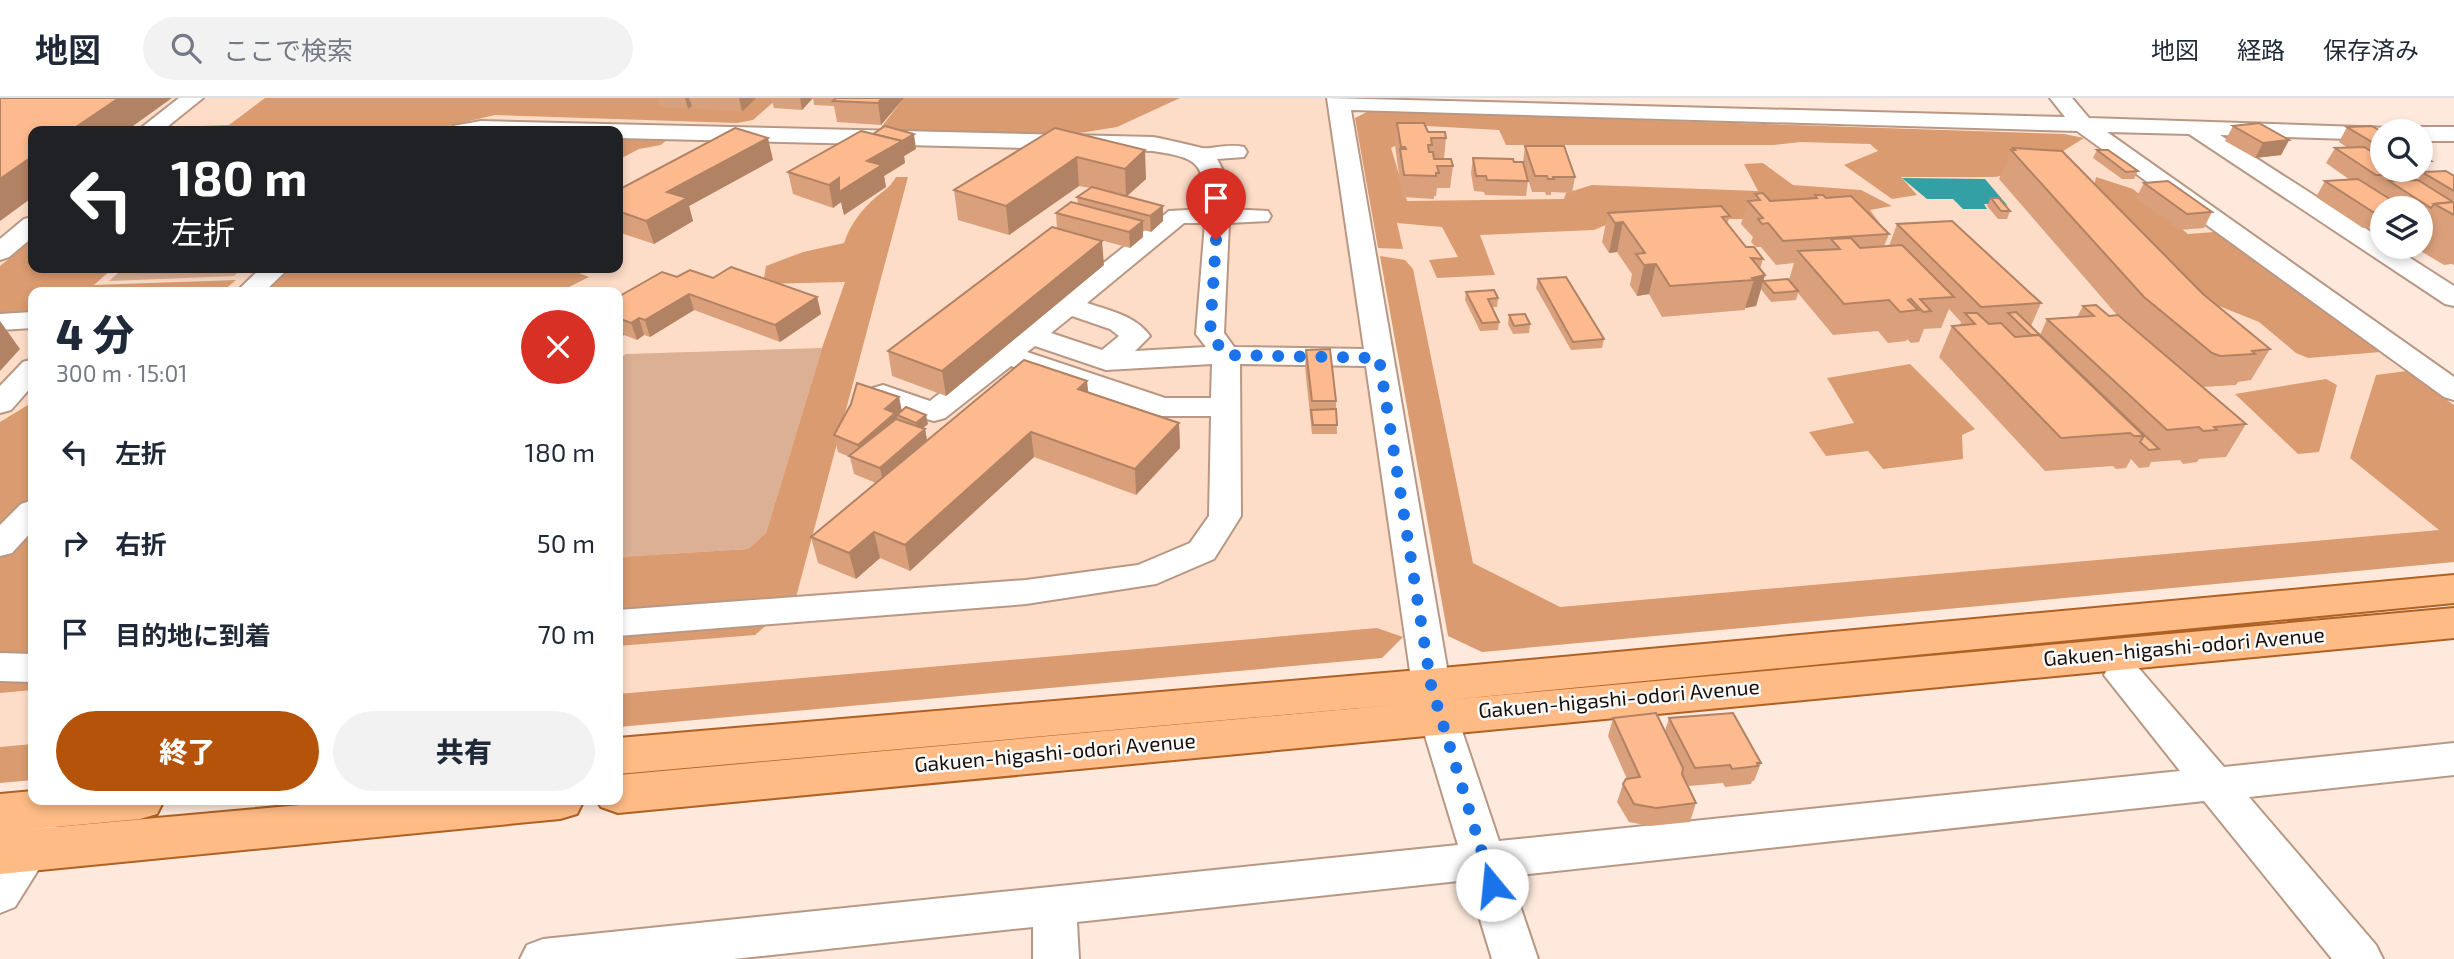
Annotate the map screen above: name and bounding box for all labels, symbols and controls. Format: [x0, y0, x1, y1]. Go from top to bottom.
search box [143, 17, 633, 80]
text: 地図 [35, 29, 101, 69]
icon: search [167, 29, 205, 67]
text: ここで検索 [223, 34, 353, 65]
text: 地図 [2151, 35, 2199, 64]
text: 経路 [2237, 35, 2285, 64]
text: 保存済み [2323, 35, 2419, 64]
map controls [2370, 119, 2433, 259]
button: search [2370, 119, 2433, 182]
text: 180 m [171, 147, 307, 206]
icon: left [56, 154, 147, 245]
pin [1186, 168, 1246, 240]
icon: arrive [1197, 179, 1235, 217]
button: layers [2370, 196, 2433, 259]
text: 左折 [171, 212, 235, 250]
text: 4 分 [56, 308, 134, 358]
button: close [521, 310, 595, 384]
text: 300 m · 15:01 [56, 359, 187, 387]
icon: left [56, 433, 94, 471]
text: 180 m [525, 436, 595, 467]
text: 左折 [115, 437, 167, 468]
icon: right [56, 524, 94, 562]
text: 50 m [537, 527, 595, 558]
text: 右折 [115, 528, 167, 559]
icon: arrive [56, 615, 94, 653]
text: 70 m [537, 618, 595, 649]
text: 目的地に到着 [115, 619, 271, 650]
street label: Gakuen-higashi-odori Avenue [2042, 621, 2326, 670]
street label: Gakuen-higashi-odori Avenue [1477, 673, 1761, 722]
button: 終了 [56, 711, 319, 791]
button: 共有 [333, 711, 595, 791]
street label: Gakuen-higashi-odori Avenue [913, 727, 1197, 776]
position arrow [1455, 848, 1529, 922]

